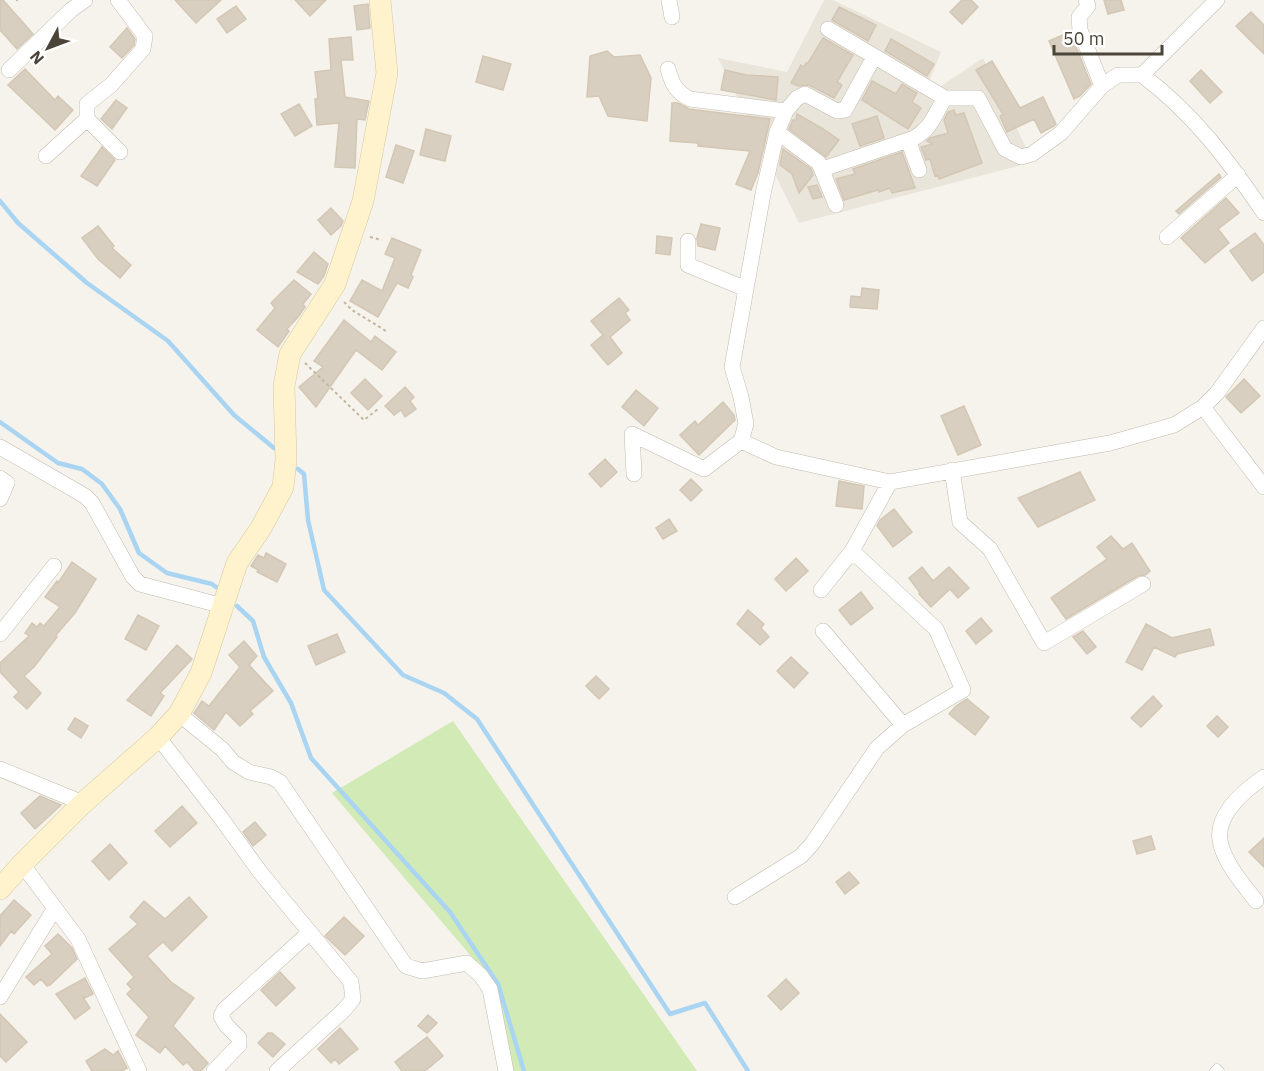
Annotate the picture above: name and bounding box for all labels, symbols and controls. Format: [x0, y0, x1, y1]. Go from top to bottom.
north arrow [18, 18, 78, 78]
scale bar [1054, 18, 1162, 56]
text: 50 m [1063, 27, 1105, 50]
text: N [25, 47, 48, 69]

